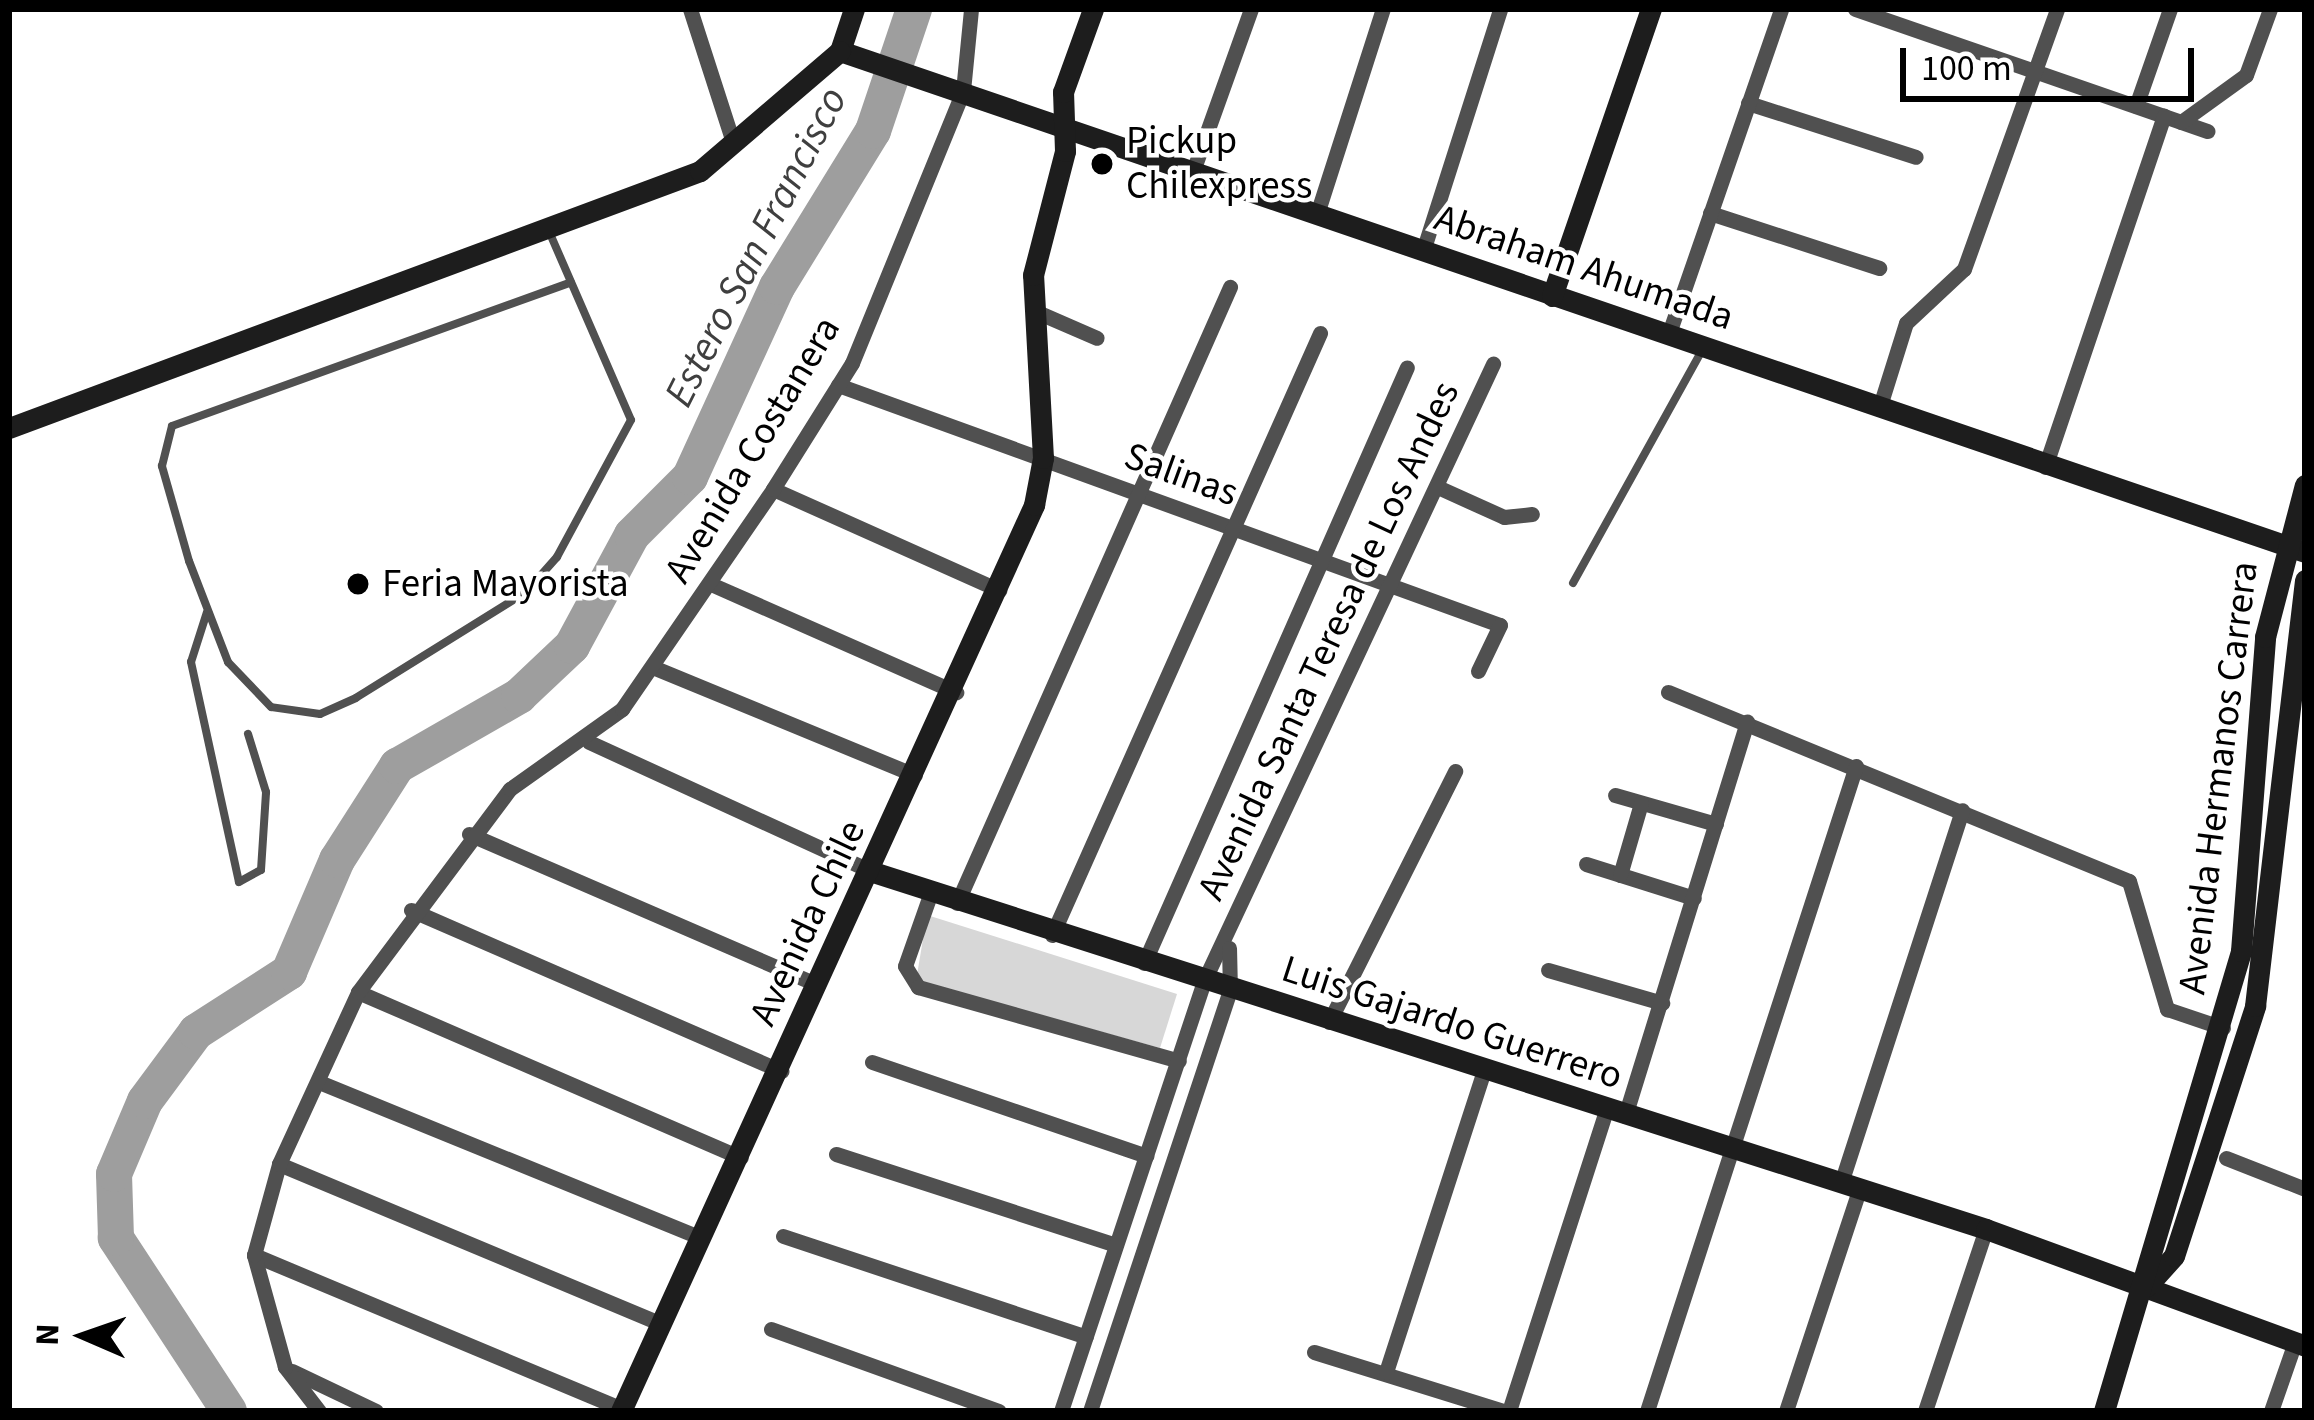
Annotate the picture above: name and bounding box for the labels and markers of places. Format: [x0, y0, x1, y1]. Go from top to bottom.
place label: Pickup Chilexpress [1126, 119, 1312, 210]
marker: Pickup Chilexpress [1089, 151, 1115, 177]
place label: Feria Mayorista [382, 561, 629, 607]
marker: Feria Mayorista [345, 571, 371, 597]

